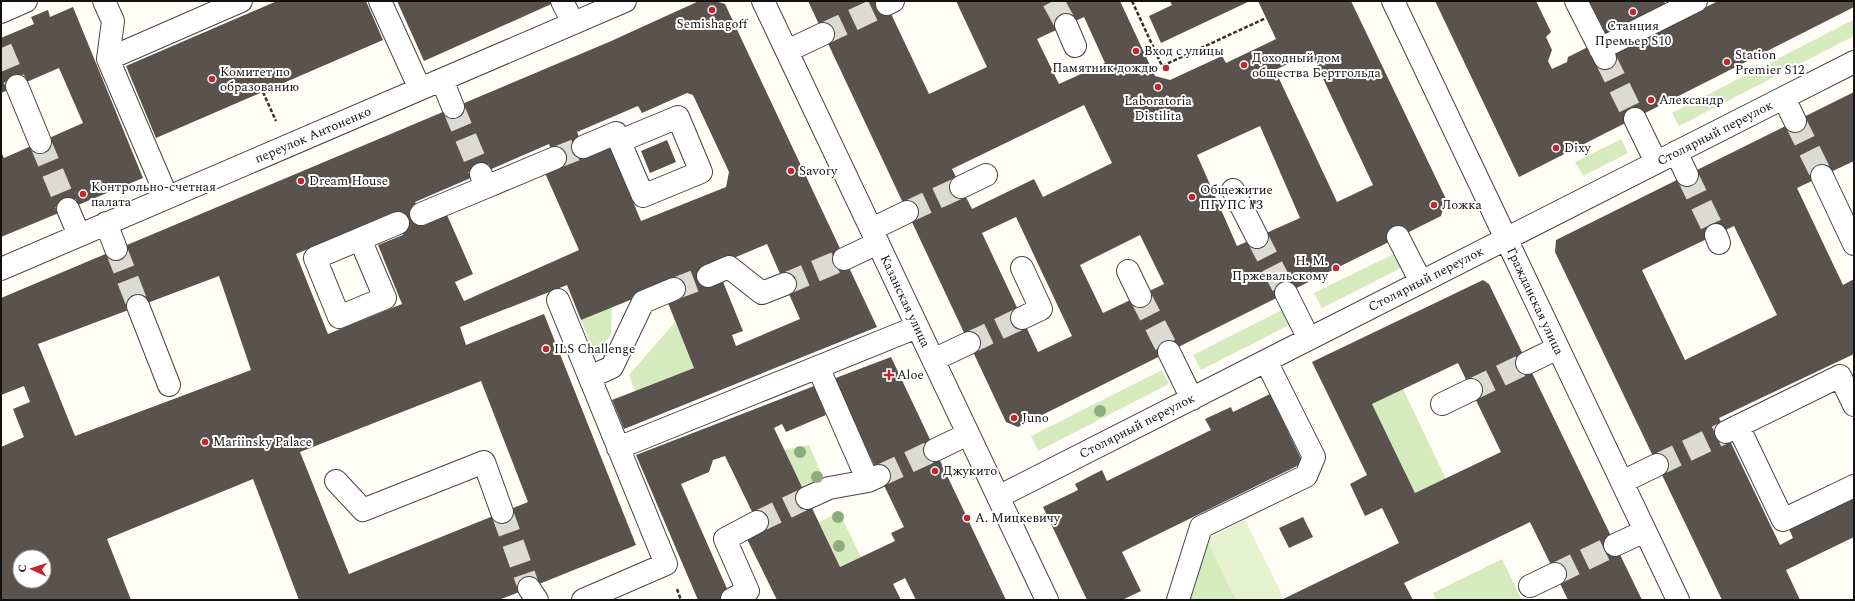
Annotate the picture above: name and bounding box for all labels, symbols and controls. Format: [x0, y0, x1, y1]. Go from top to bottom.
marker: Semishagoff [707, 5, 717, 15]
marker: Станция Премьер S10 [1628, 7, 1638, 17]
place label: Semishagoff [677, 14, 749, 34]
place label: Станция Премьер S10 [1595, 16, 1672, 51]
place label: Вход с улицы [1144, 41, 1224, 61]
place label: Station Premier S12 [1735, 45, 1804, 80]
marker: Вход с улицы [1131, 46, 1141, 56]
place label: Доходный дом общества Бертгольда [1252, 48, 1381, 83]
marker: Station Premier S12 [1722, 57, 1732, 67]
place label: Памятник дождю [1052, 58, 1158, 78]
marker: Доходный дом общества Бертгольда [1239, 60, 1249, 70]
place label: Комитет по образованию [220, 62, 299, 97]
marker: Памятник дождю [1161, 63, 1171, 73]
marker: Комитет по образованию [207, 74, 217, 84]
marker: Laboratoria Distilita [1153, 82, 1163, 92]
place label: Александр [1659, 90, 1724, 110]
place label: Laboratoria Distilita [1124, 91, 1193, 126]
marker: Александр [1646, 95, 1656, 105]
street label: Столярный переулок [1654, 95, 1776, 171]
street label: переулок Антоненко [252, 101, 374, 169]
place label: Dixy [1564, 138, 1592, 158]
marker: Dixy [1551, 143, 1561, 153]
place label: Savory [799, 161, 838, 181]
marker: Savory [786, 166, 796, 176]
place label: Dream House [309, 171, 388, 191]
marker: Dream House [296, 176, 306, 186]
place label: Контрольно-счетная палата [91, 177, 216, 212]
place label: Общежитие ПГУПС №3 [1200, 180, 1273, 215]
marker: Контрольно-счетная палата [78, 189, 88, 199]
marker: Общежитие ПГУПС №3 [1187, 192, 1197, 202]
place label: Ложка [1442, 195, 1482, 215]
marker: Ложка [1429, 200, 1439, 210]
street label: Столярный переулок [1365, 241, 1487, 317]
street label: Гражданская улица [1501, 244, 1569, 359]
street label: Казанская улица [875, 251, 936, 351]
place label: Н. М. Пржевальскому [1232, 251, 1329, 286]
marker: Н. М. Пржевальскому [1331, 263, 1341, 273]
place label: ILS Challenge [554, 339, 635, 359]
marker: ILS Challenge [541, 344, 551, 354]
place label: Aloe [897, 365, 924, 385]
marker: Aloe [884, 370, 894, 380]
street label: Столярный переулок [1076, 388, 1198, 464]
place label: Juno [1022, 408, 1049, 428]
marker: Juno [1009, 413, 1019, 423]
place label: Mariinsky Palace [213, 432, 312, 452]
marker: Mariinsky Palace [200, 437, 210, 447]
place label: Джукито [943, 461, 997, 481]
marker: Джукито [930, 466, 940, 476]
place label: А. Мицкевичу [975, 508, 1061, 528]
marker: А. Мицкевичу [962, 513, 972, 523]
north arrow [12, 549, 52, 589]
text: С [14, 564, 31, 573]

